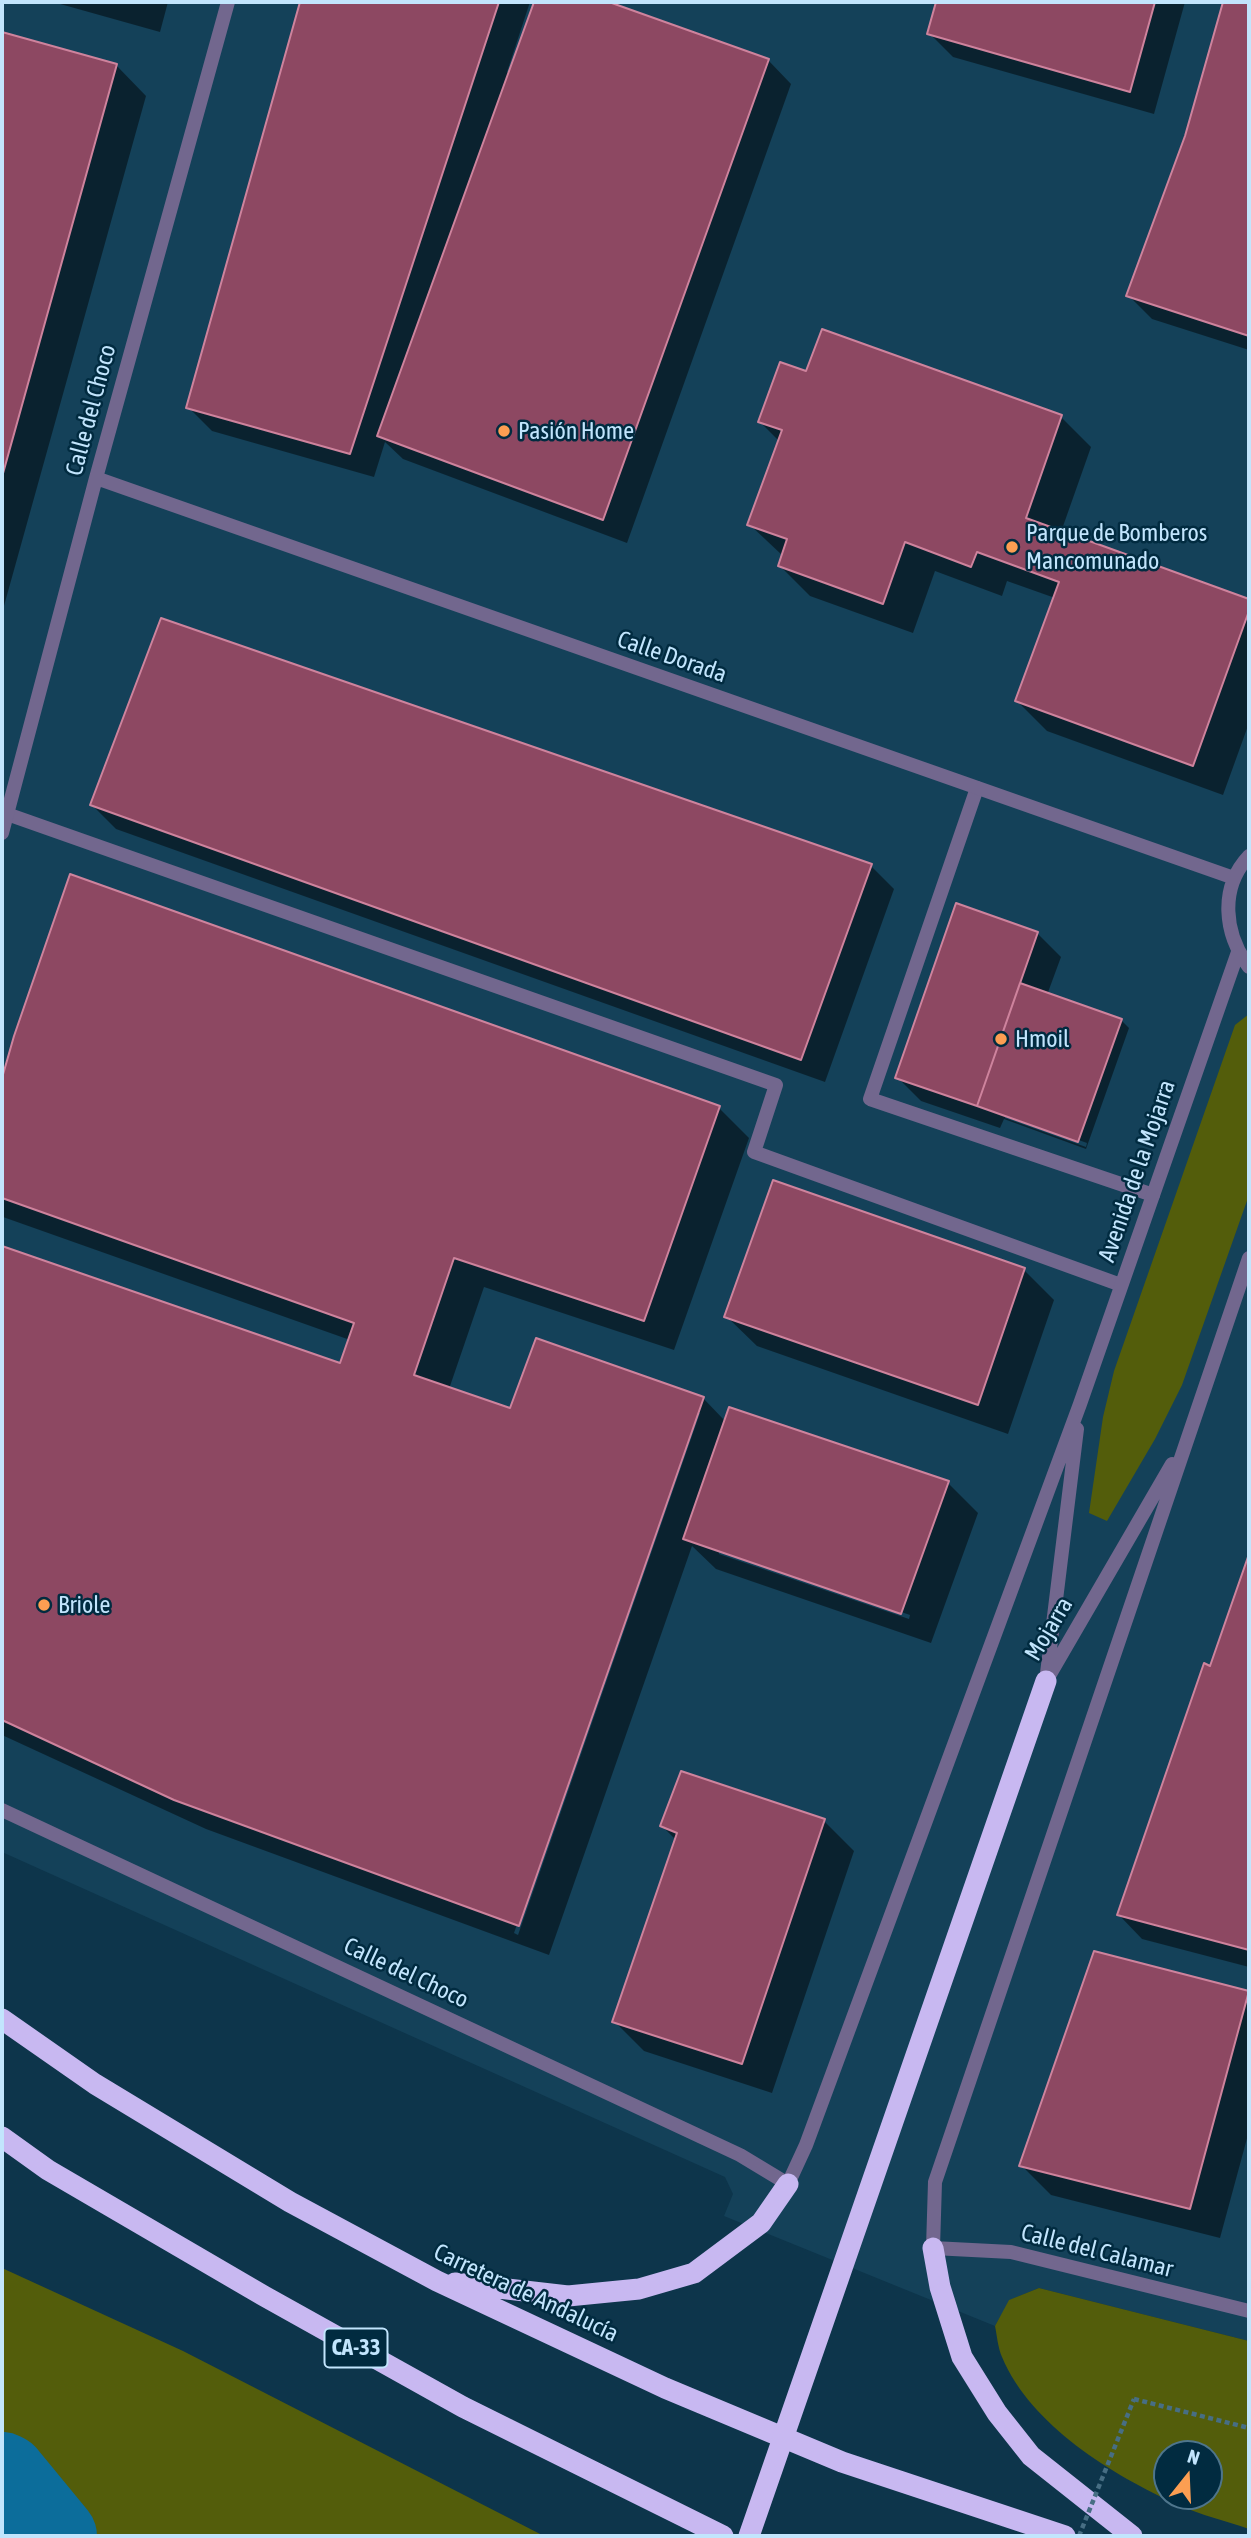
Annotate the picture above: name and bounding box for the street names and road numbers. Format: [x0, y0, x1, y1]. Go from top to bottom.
street label: Calle del Choco [60, 341, 122, 479]
street label: Calle Dorada [614, 625, 730, 689]
street label: Avenida de la Mojarra [1092, 1076, 1182, 1266]
street label: Mojarra [1019, 1592, 1079, 1666]
street label: Calle del Choco [339, 1932, 473, 2014]
street label: Calle del Calamar [1018, 2218, 1176, 2284]
street label: Carretera de Andalucía [429, 2238, 623, 2348]
road number: CA-33 [324, 2328, 388, 2368]

